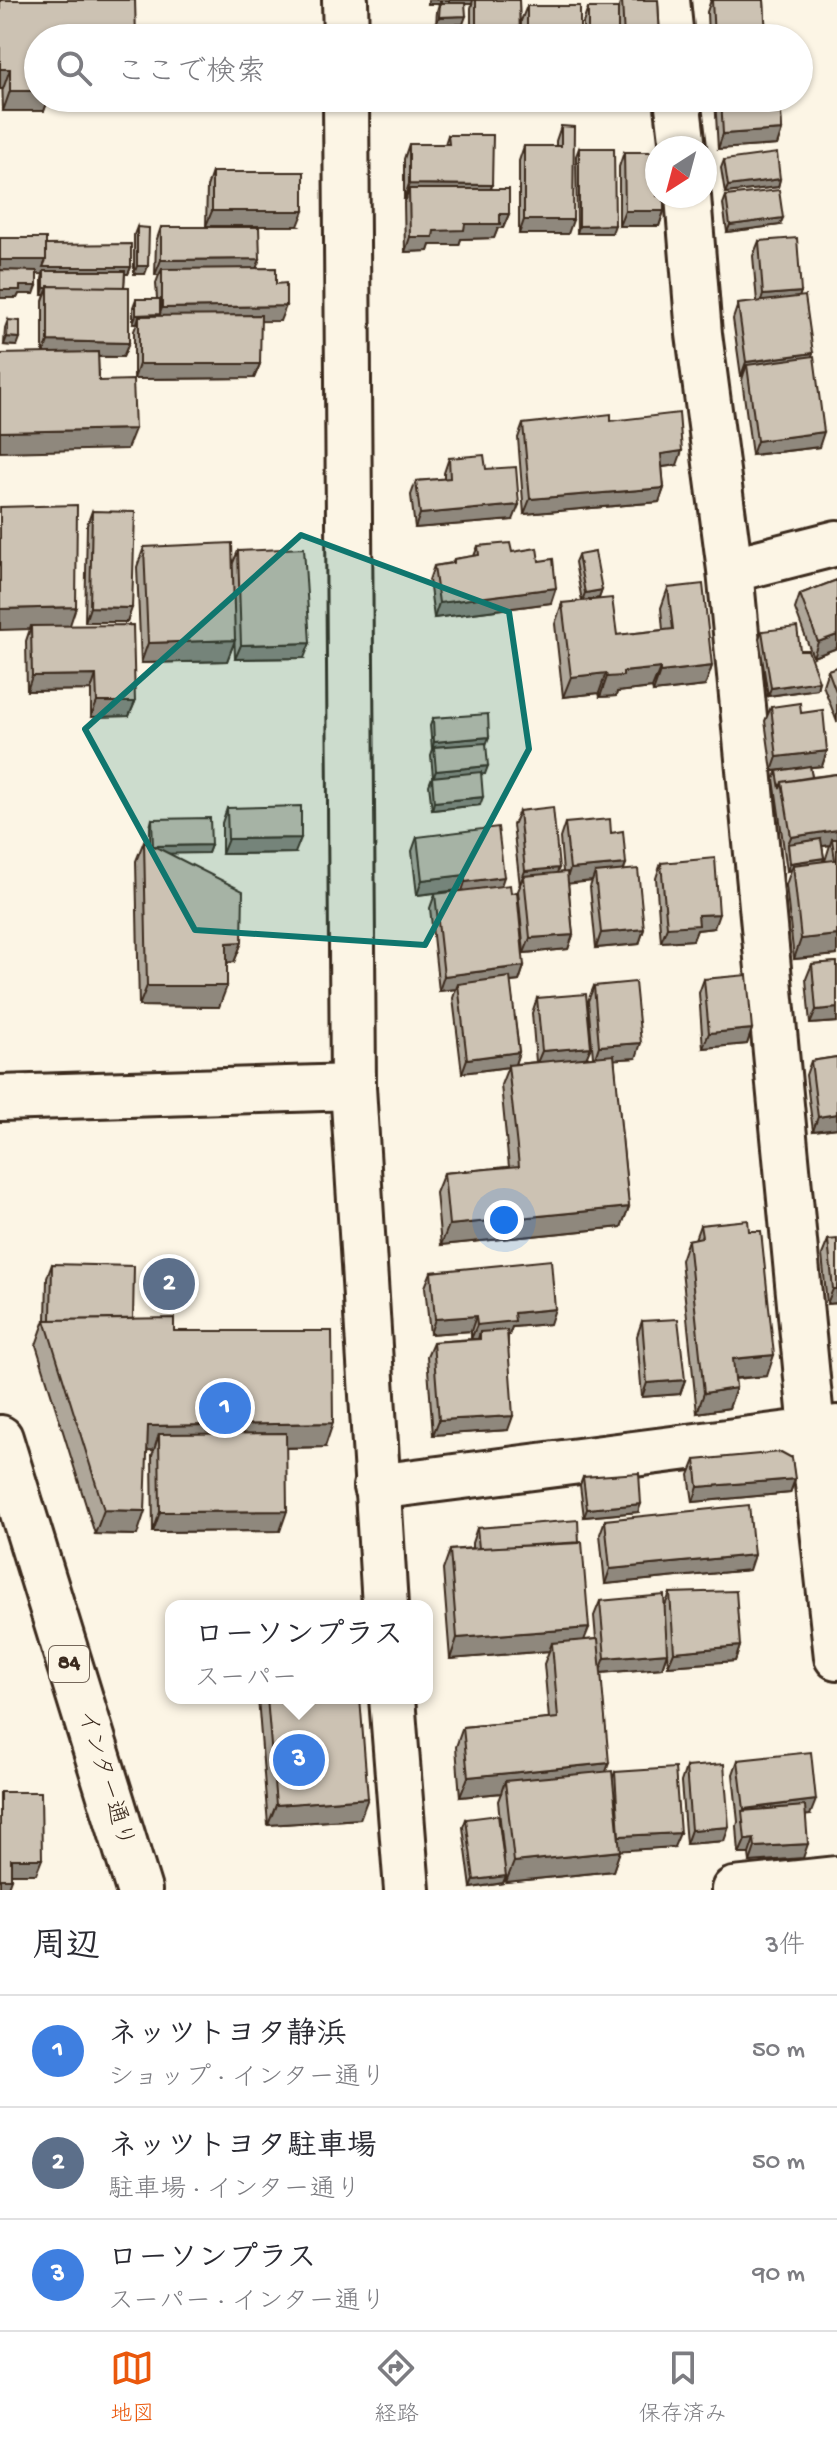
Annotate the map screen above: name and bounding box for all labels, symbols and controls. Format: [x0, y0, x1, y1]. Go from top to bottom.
search box [24, 24, 813, 112]
icon: search [52, 46, 96, 90]
text: ここで検索 [116, 57, 266, 92]
north arrow [645, 136, 717, 208]
your location [484, 1200, 524, 1240]
pin: 2 [143, 1254, 195, 1314]
pin: 1 [199, 1378, 251, 1438]
popup [165, 1600, 433, 1704]
text: ローソンプラス [195, 1620, 403, 1655]
road number: 84 [49, 1646, 89, 1682]
text: スーパー [195, 1665, 298, 1696]
street label: インター通り [69, 1706, 139, 1852]
pin: 3 [273, 1730, 325, 1790]
text: 周辺 [32, 1929, 100, 1969]
text: 3件 [766, 1932, 805, 1963]
text: ネッツトヨタ静浜 [108, 2019, 347, 2054]
text: 1 [53, 2036, 63, 2067]
text: 50 m [752, 2036, 805, 2067]
text: ショップ · インター通り [108, 2064, 386, 2095]
text: ネッツトヨタ駐車場 [108, 2131, 377, 2166]
text: 2 [52, 2148, 64, 2179]
text: 50 m [752, 2148, 805, 2179]
text: 駐車場 · インター通り [108, 2176, 361, 2207]
text: ローソンプラス [108, 2243, 317, 2278]
text: 3 [51, 2260, 65, 2291]
text: 90 m [753, 2260, 805, 2291]
text: スーパー · インター通り [108, 2288, 386, 2319]
tab: 地図 [110, 2346, 154, 2429]
tab: 経路 [374, 2346, 419, 2429]
tab: 保存済み [639, 2346, 727, 2429]

